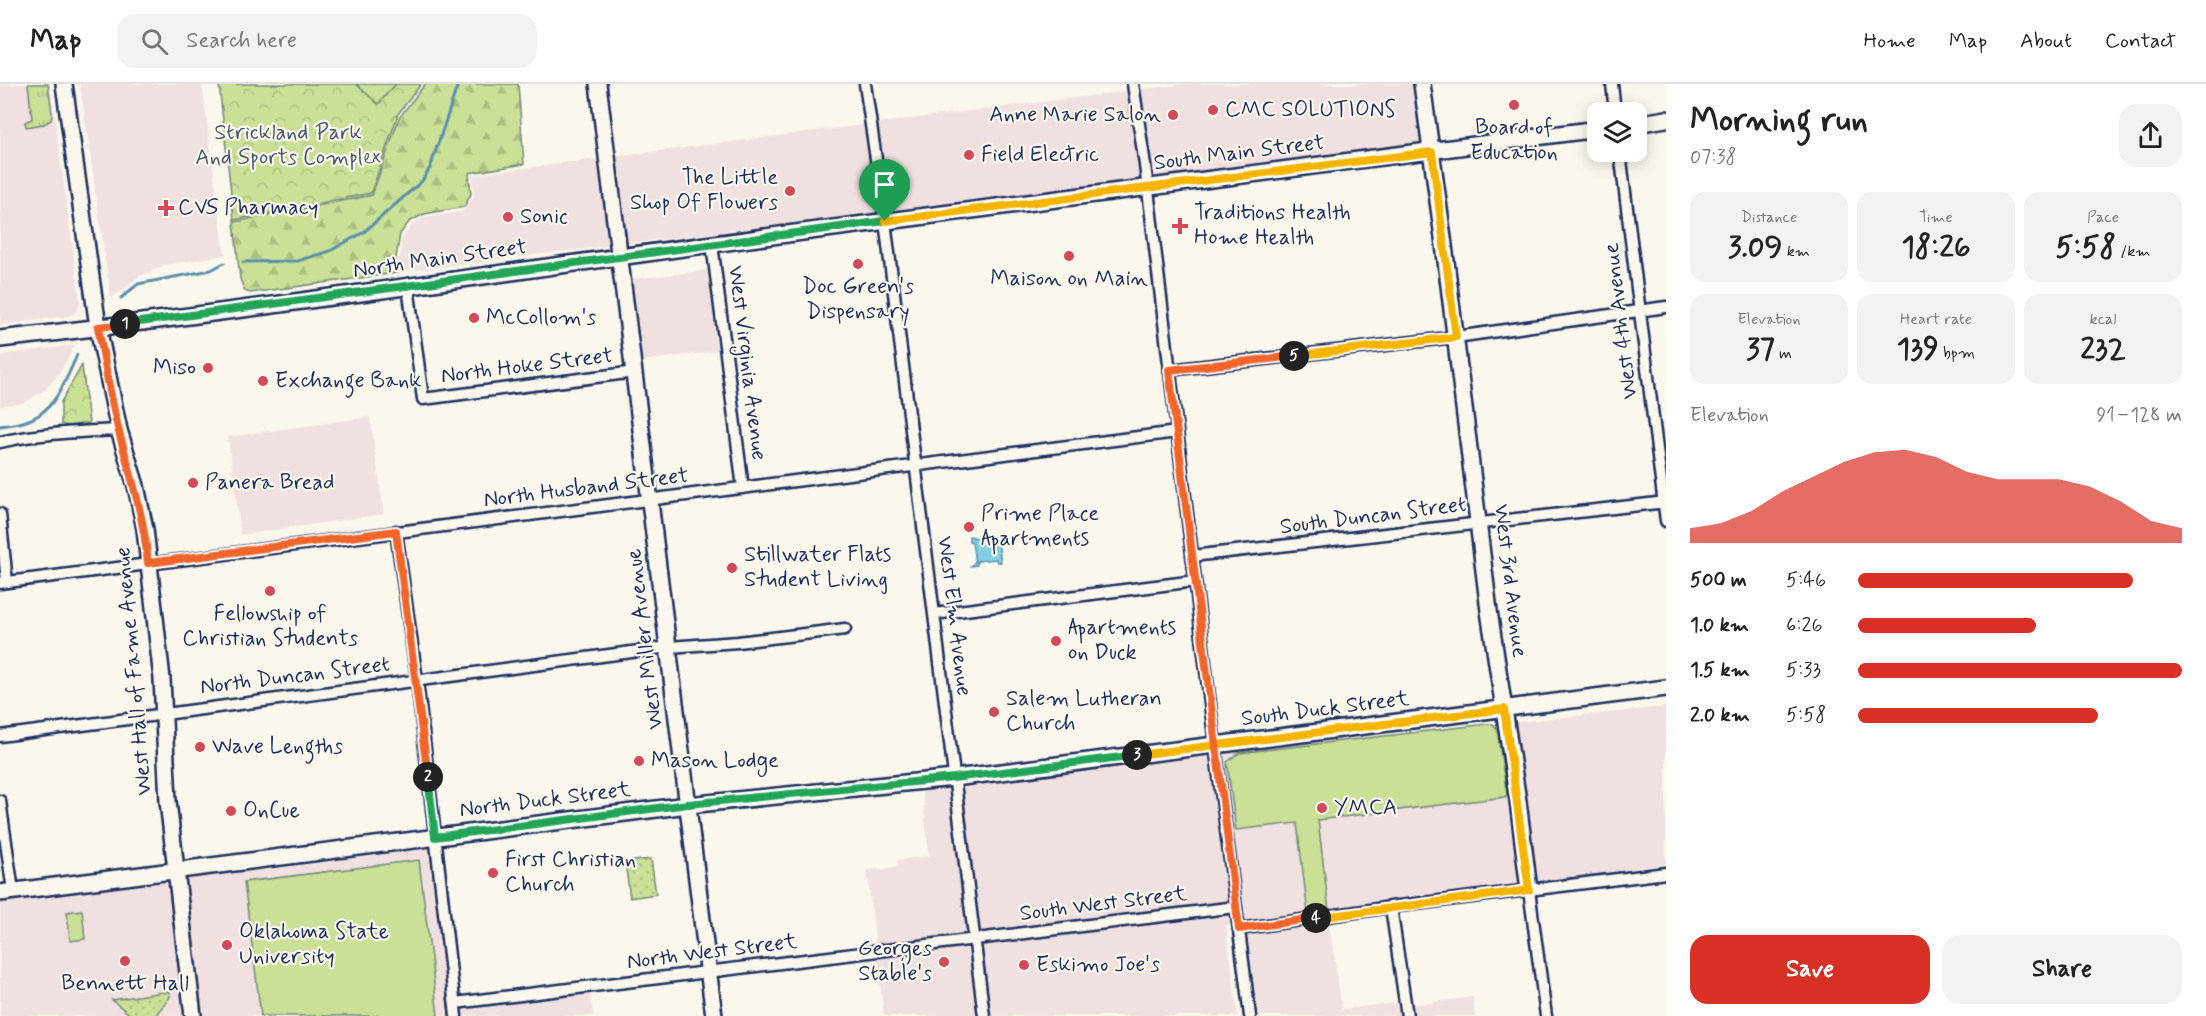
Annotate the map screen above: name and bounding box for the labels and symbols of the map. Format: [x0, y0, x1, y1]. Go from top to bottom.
place label: CMC SOLUTIONS [1225, 96, 1396, 124]
marker: Board of Education [1507, 98, 1521, 112]
place label: Anne Marie Salon [989, 101, 1161, 129]
marker: CMC SOLUTIONS [1206, 103, 1220, 117]
marker: Anne Marie Salon [1166, 108, 1180, 122]
place label: Board of Education [1470, 114, 1558, 167]
park label: Strickland Park And Sports Complex [195, 119, 381, 172]
street label: South Main Street [1152, 129, 1326, 177]
place label: Field Electric [981, 141, 1099, 169]
marker: Field Electric [962, 148, 976, 162]
pin [859, 159, 910, 221]
place label: The Little Shop Of Flowers [630, 164, 778, 217]
marker: The Little Shop Of Flowers [783, 184, 797, 198]
place label: CVS Pharmacy [178, 194, 318, 222]
place label: Traditions Health Home Health [1194, 199, 1351, 252]
marker: CVS Pharmacy [159, 201, 173, 215]
place label: Sonic [520, 203, 568, 231]
marker: Sonic [501, 210, 515, 224]
marker: Traditions Health Home Health [1171, 217, 1189, 235]
street label: North Main Street [351, 233, 529, 285]
street label: West 4th Avenue [1598, 241, 1644, 401]
marker: Maison on Main [1062, 249, 1076, 263]
marker: Doc Green's Dispensary [851, 257, 865, 271]
street label: West Virginia Avenue [718, 264, 773, 462]
place label: Maison on Main [990, 265, 1148, 293]
place label: Doc Green's Dispensary [802, 273, 914, 326]
place label: McCollom's [486, 304, 596, 332]
pin: 1 [110, 309, 140, 339]
marker: McCollom's [467, 311, 481, 325]
pin: 5 [1279, 341, 1309, 371]
street label: North Hoke Street [439, 342, 615, 390]
place label: Miso [153, 354, 196, 382]
marker: Miso [201, 361, 215, 375]
place label: Exchange Bank [275, 367, 422, 398]
marker: Exchange Bank [256, 374, 270, 388]
street label: North Husband Street [482, 462, 690, 514]
place label: Panera Bread [205, 469, 335, 497]
marker: Panera Bread [186, 476, 200, 490]
street label: South Duncan Street [1278, 491, 1468, 541]
place label: Prime Place Apartments [981, 500, 1099, 555]
street label: West 3rd Avenue [1487, 503, 1533, 659]
marker: Prime Place Apartments [962, 520, 976, 534]
street label: West Elm Avenue [930, 535, 978, 697]
place label: Stillwater Flats Student Living [744, 541, 892, 595]
street label: West Hall of Fame Avenue [109, 546, 159, 796]
street label: West Miller Avenue [620, 547, 670, 731]
marker: Stillwater Flats Student Living [725, 561, 739, 575]
marker: Fellowship of Christian Students [263, 584, 277, 598]
place label: Fellowship of Christian Students [182, 600, 358, 653]
place label: Apartments on Duck [1068, 614, 1176, 667]
marker: Apartments on Duck [1049, 634, 1063, 648]
street label: North Duncan Street [199, 650, 391, 702]
place label: Salem Lutheran Church [1006, 685, 1162, 738]
street label: South Duck Street [1240, 685, 1411, 733]
marker: Salem Lutheran Church [987, 705, 1001, 719]
place label: Wave Lengths [212, 733, 343, 764]
marker: Wave Lengths [193, 740, 207, 754]
pin: 3 [1122, 740, 1152, 770]
place label: Mason Lodge [651, 747, 779, 778]
marker: Mason Lodge [632, 754, 646, 768]
pin: 2 [413, 762, 443, 792]
street label: North Duck Street [458, 776, 632, 824]
place label: YMCA [1334, 794, 1397, 822]
place label: OnCue [243, 797, 300, 825]
marker: YMCA [1315, 801, 1329, 815]
marker: OnCue [224, 804, 238, 818]
place label: First Christian Church [505, 846, 636, 899]
marker: First Christian Church [486, 866, 500, 880]
street label: South West Street [1018, 880, 1188, 928]
pin: 4 [1301, 903, 1331, 933]
place label: Oklahoma State University [239, 918, 389, 971]
street label: North West Street [625, 928, 799, 976]
place label: Georges Stable's [858, 935, 932, 988]
marker: Oklahoma State University [220, 938, 234, 952]
place label: Eskimo Joe's [1036, 951, 1160, 979]
marker: Bennett Hall [118, 954, 132, 968]
marker: Georges Stable's [937, 955, 951, 969]
marker: Eskimo Joe's [1017, 958, 1031, 972]
place label: Bennett Hall [61, 970, 189, 998]

